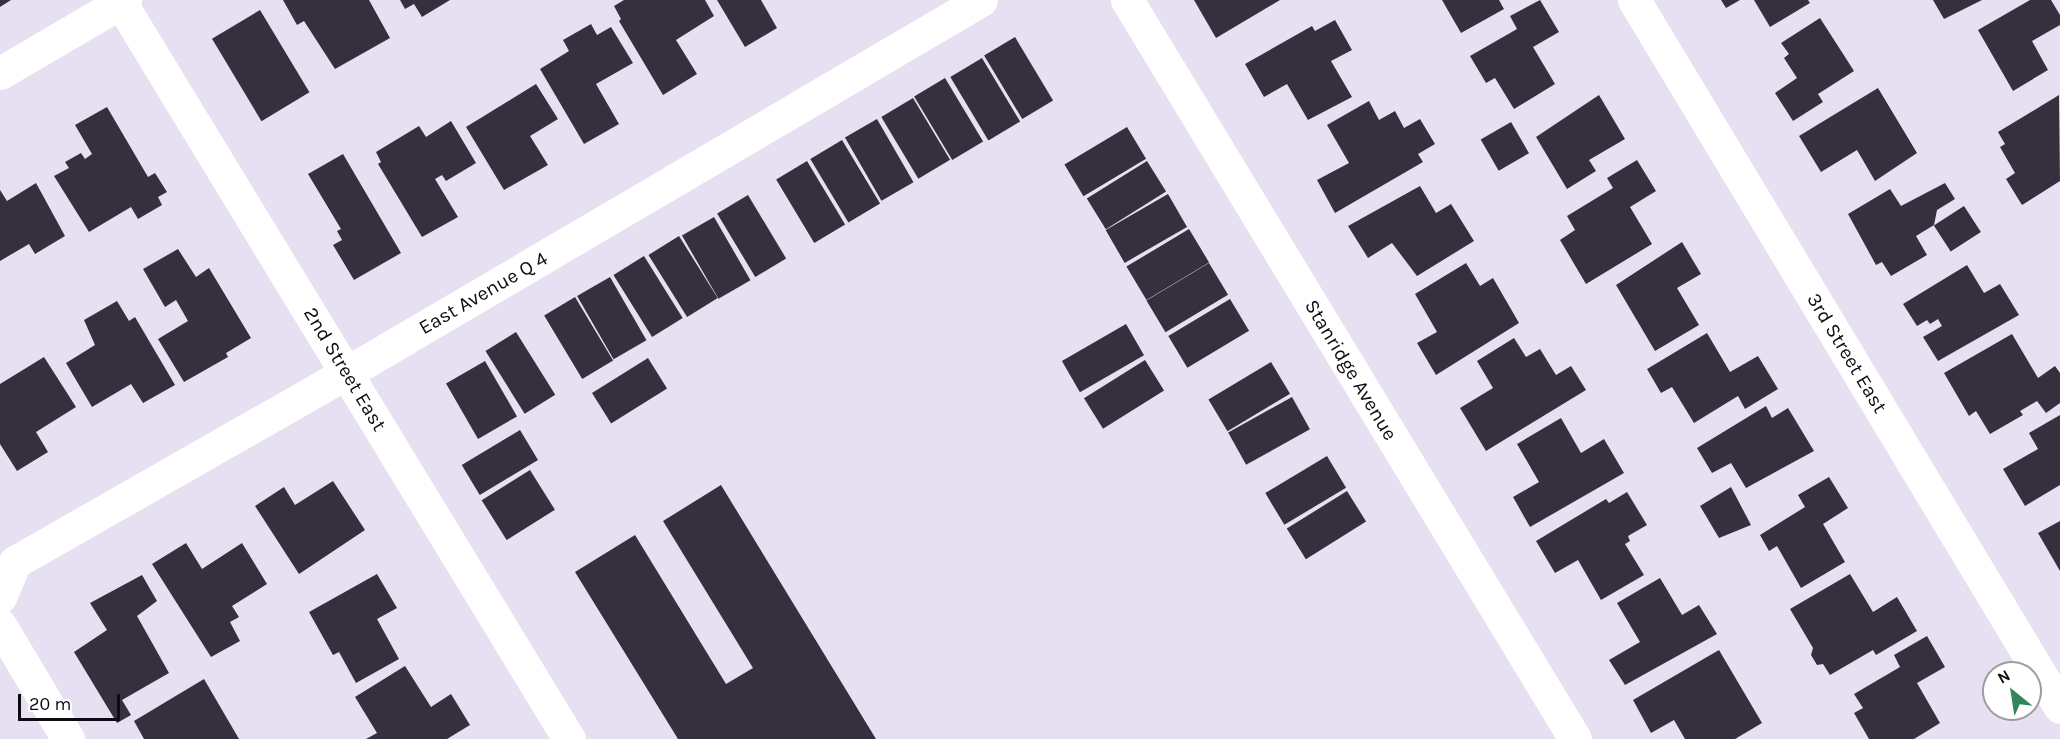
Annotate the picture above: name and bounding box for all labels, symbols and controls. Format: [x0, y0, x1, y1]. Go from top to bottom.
street label: East Avenue Q 4 [414, 246, 552, 340]
street label: 3rd Street East [1802, 289, 1892, 417]
street label: Stanridge Avenue [1300, 295, 1402, 445]
street label: 2nd Street East [299, 303, 391, 435]
north arrow [1982, 661, 2042, 721]
text: N [1994, 666, 2013, 688]
scale bar [21, 682, 123, 720]
text: 20 m [29, 693, 71, 715]

